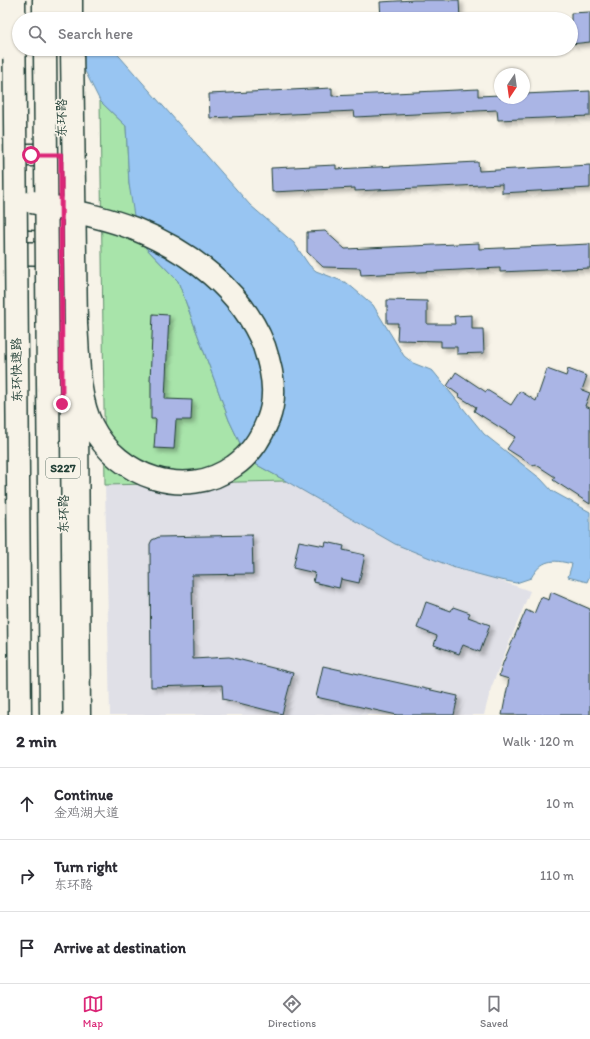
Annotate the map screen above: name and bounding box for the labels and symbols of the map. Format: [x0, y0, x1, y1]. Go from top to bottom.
north arrow [494, 68, 530, 104]
street label: 东环路 [54, 98, 69, 138]
route start [22, 146, 40, 164]
street label: 东环快速路 [8, 337, 25, 403]
route end [53, 395, 71, 413]
road number: S227 [46, 458, 80, 478]
street label: 东环路 [56, 494, 71, 534]

